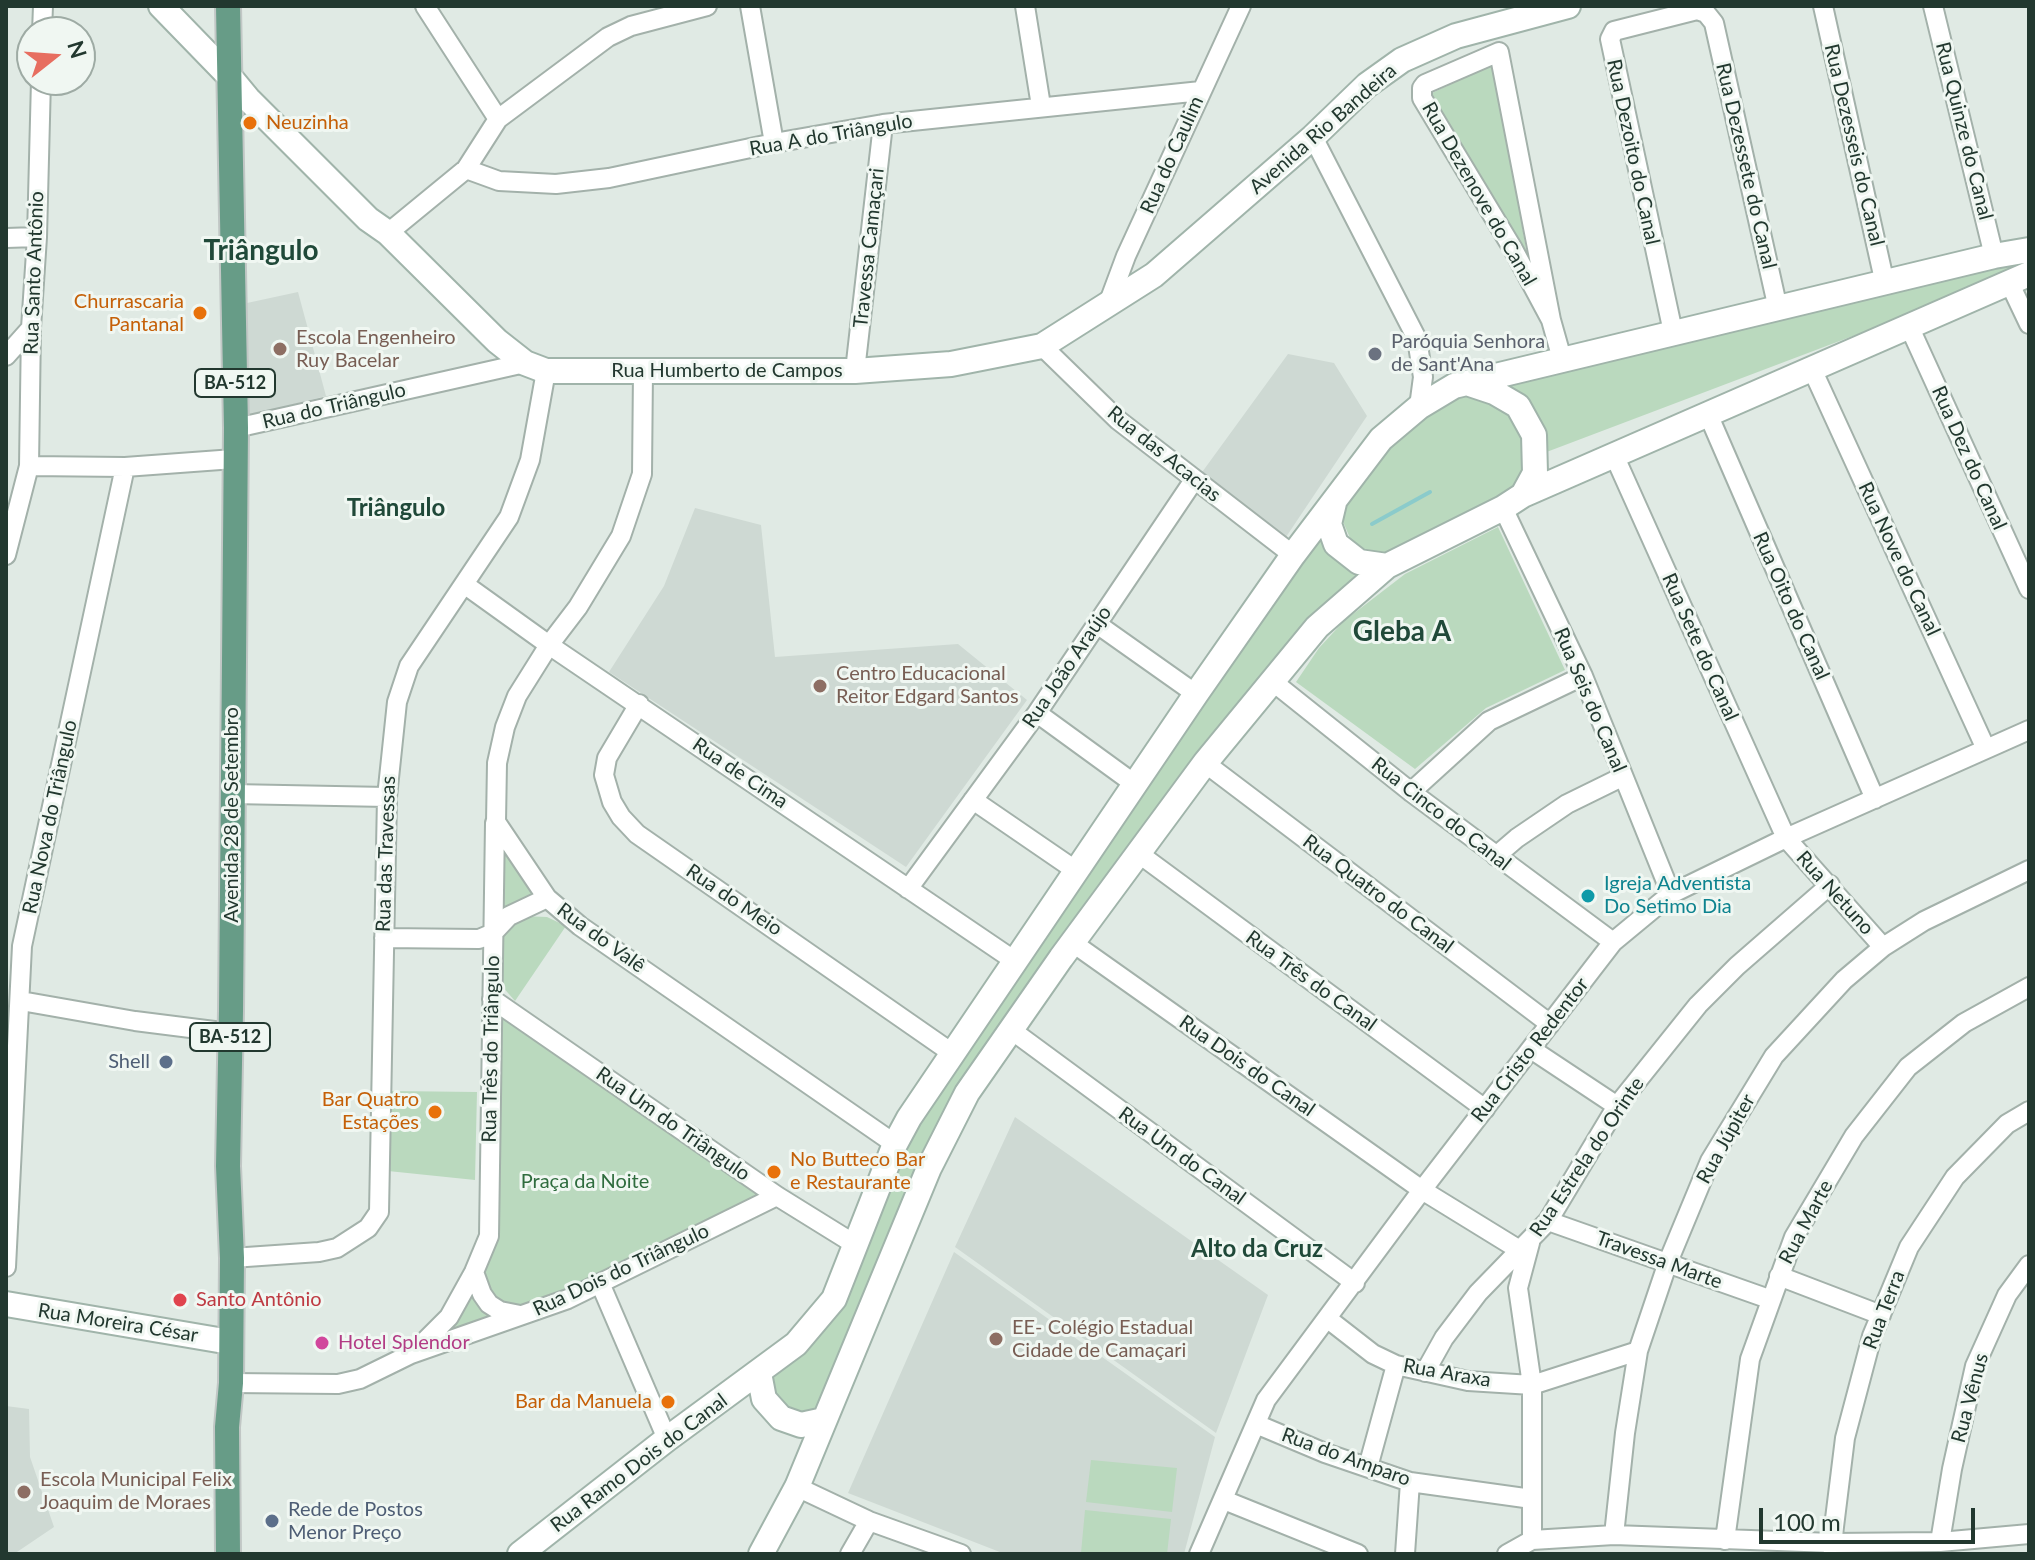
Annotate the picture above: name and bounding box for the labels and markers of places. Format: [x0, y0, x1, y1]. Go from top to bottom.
place label: Neuzinha [266, 111, 349, 135]
marker: Neuzinha [241, 114, 259, 132]
place label: Churrascaria Pantanal [74, 290, 184, 337]
marker: Churrascaria Pantanal [191, 304, 209, 322]
place label: Escola Engenheiro Ruy Bacelar [296, 326, 456, 373]
place label: Paróquia Senhora de Sant'Ana [1391, 330, 1545, 377]
marker: Escola Engenheiro Ruy Bacelar [271, 340, 289, 358]
marker: Paróquia Senhora de Sant'Ana [1366, 345, 1384, 363]
place label: Centro Educacional Reitor Edgard Santos [836, 662, 1019, 709]
marker: Centro Educacional Reitor Edgard Santos [811, 677, 829, 695]
place label: Igreja Adventista Do Setimo Dia [1604, 872, 1751, 919]
marker: Igreja Adventista Do Setimo Dia [1579, 887, 1597, 905]
place label: Shell [108, 1050, 150, 1074]
marker: Shell [157, 1053, 175, 1071]
place label: Bar Quatro Estações [322, 1088, 419, 1135]
marker: Bar Quatro Estações [426, 1103, 444, 1121]
place label: No Butteco Bar e Restaurante [790, 1148, 925, 1195]
marker: No Butteco Bar e Restaurante [765, 1163, 783, 1181]
place label: Santo Antônio [196, 1288, 322, 1312]
marker: Santo Antônio [171, 1291, 189, 1309]
place label: EE- Colégio Estadual Cidade de Camaçari [1012, 1316, 1193, 1363]
marker: EE- Colégio Estadual Cidade de Camaçari [987, 1330, 1005, 1348]
place label: Hotel Splendor [338, 1331, 470, 1355]
marker: Hotel Splendor [313, 1334, 331, 1352]
place label: Bar da Manuela [515, 1390, 652, 1414]
marker: Bar da Manuela [659, 1393, 677, 1411]
place label: Escola Municipal Felix Joaquim de Moraes [40, 1468, 232, 1515]
marker: Escola Municipal Felix Joaquim de Moraes [15, 1483, 33, 1501]
place label: Rede de Postos Menor Preço [288, 1498, 423, 1545]
marker: Rede de Postos Menor Preço [263, 1512, 281, 1530]

